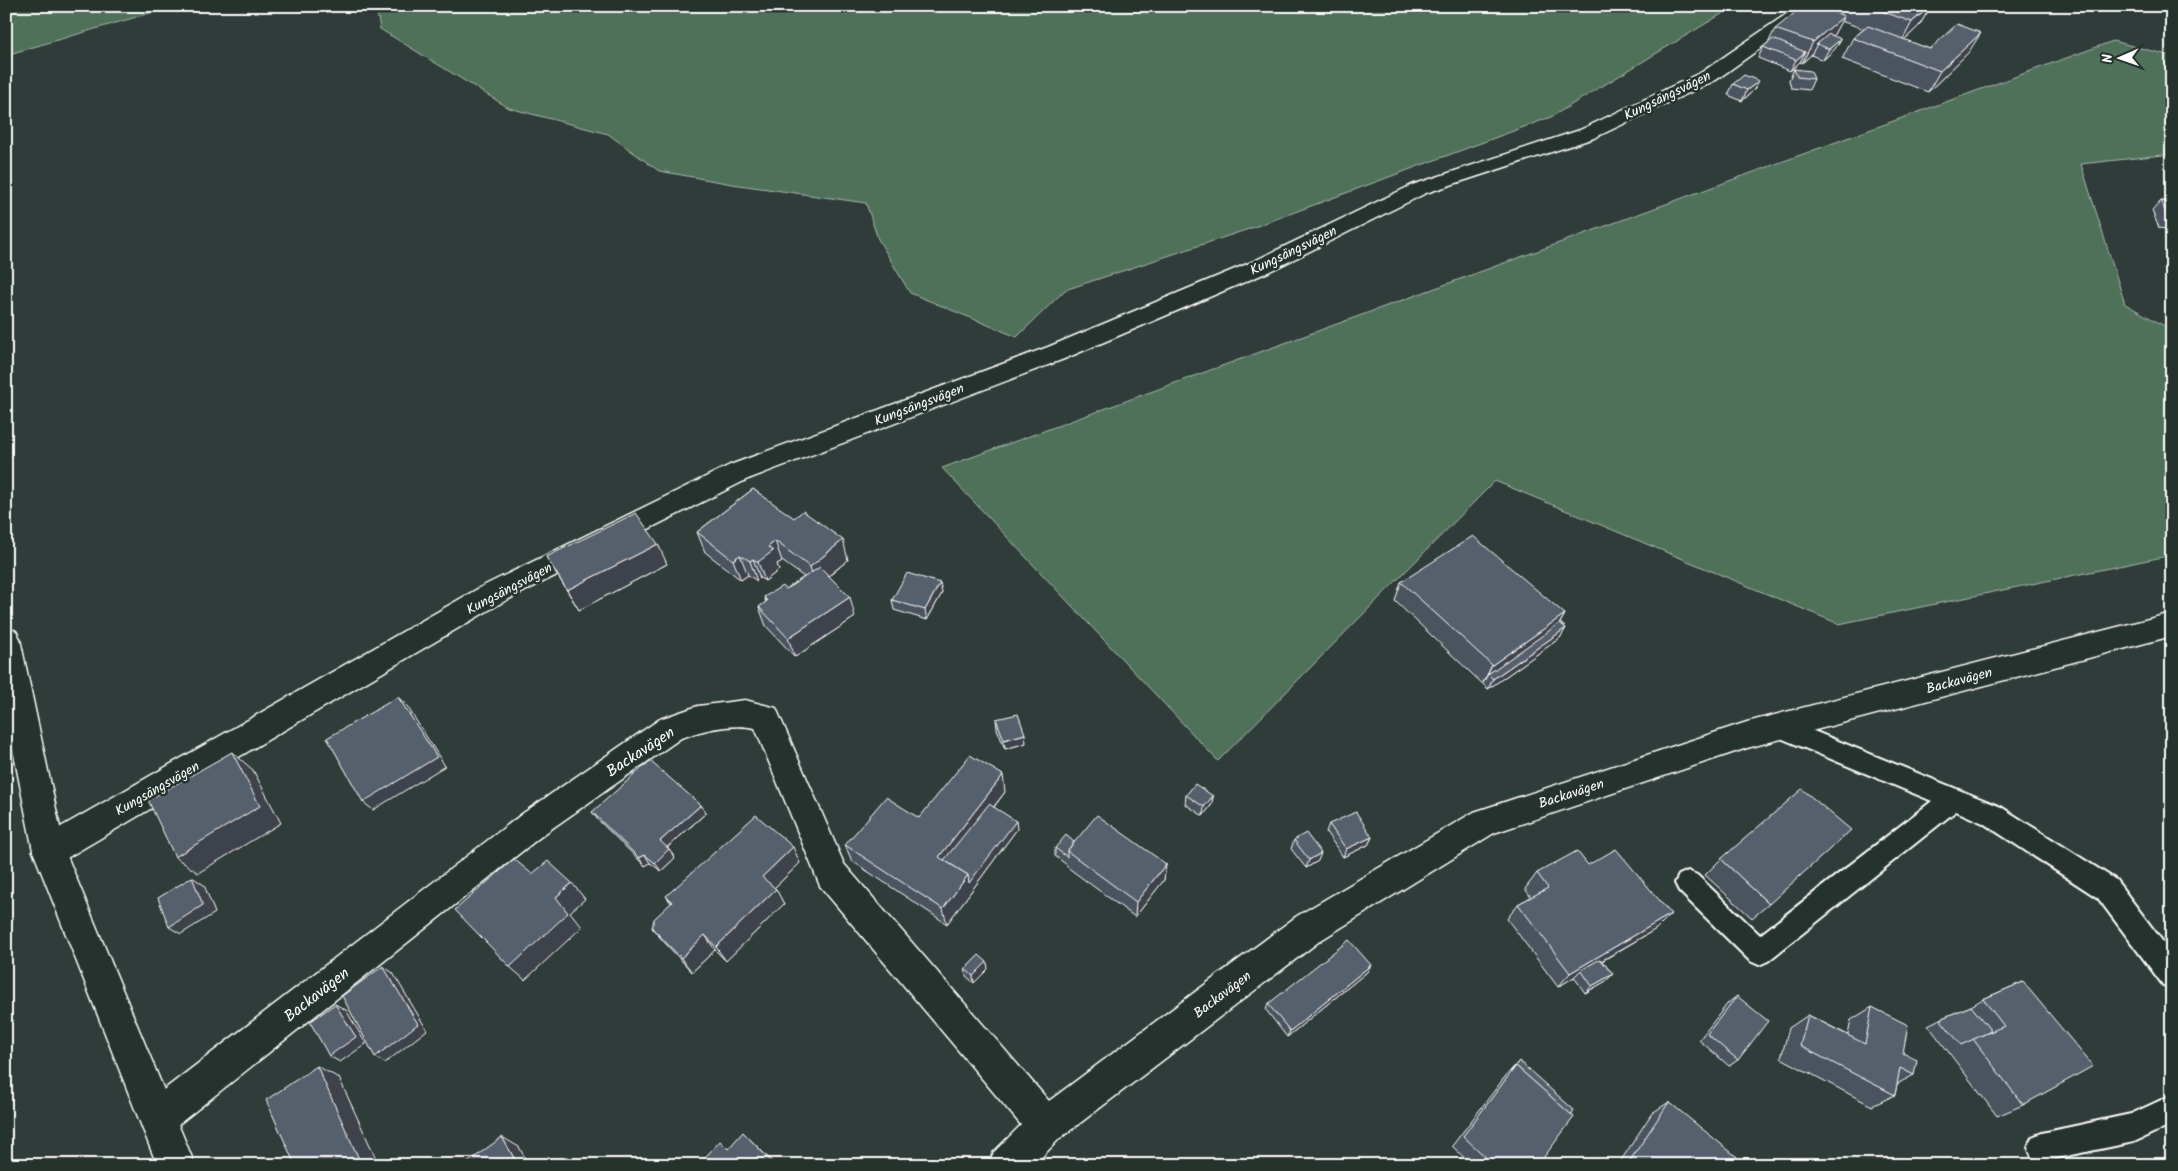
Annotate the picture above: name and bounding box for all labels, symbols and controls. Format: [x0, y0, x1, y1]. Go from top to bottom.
north arrow [2096, 32, 2146, 82]
text: N [2097, 53, 2119, 63]
street label: Kungsängsvägen [1620, 65, 1715, 127]
street label: Kungsängsvägen [1246, 220, 1341, 282]
street label: Kungsängsvägen [871, 378, 968, 432]
street label: Kungsängsvägen [462, 557, 556, 621]
street label: Backavägen [1924, 662, 1995, 700]
street label: Backavägen [602, 721, 680, 784]
street label: Kungsängsvägen [111, 756, 204, 822]
street label: Backavägen [1536, 773, 1607, 815]
street label: Backavägen [279, 961, 355, 1029]
street label: Backavägen [1189, 966, 1256, 1024]

